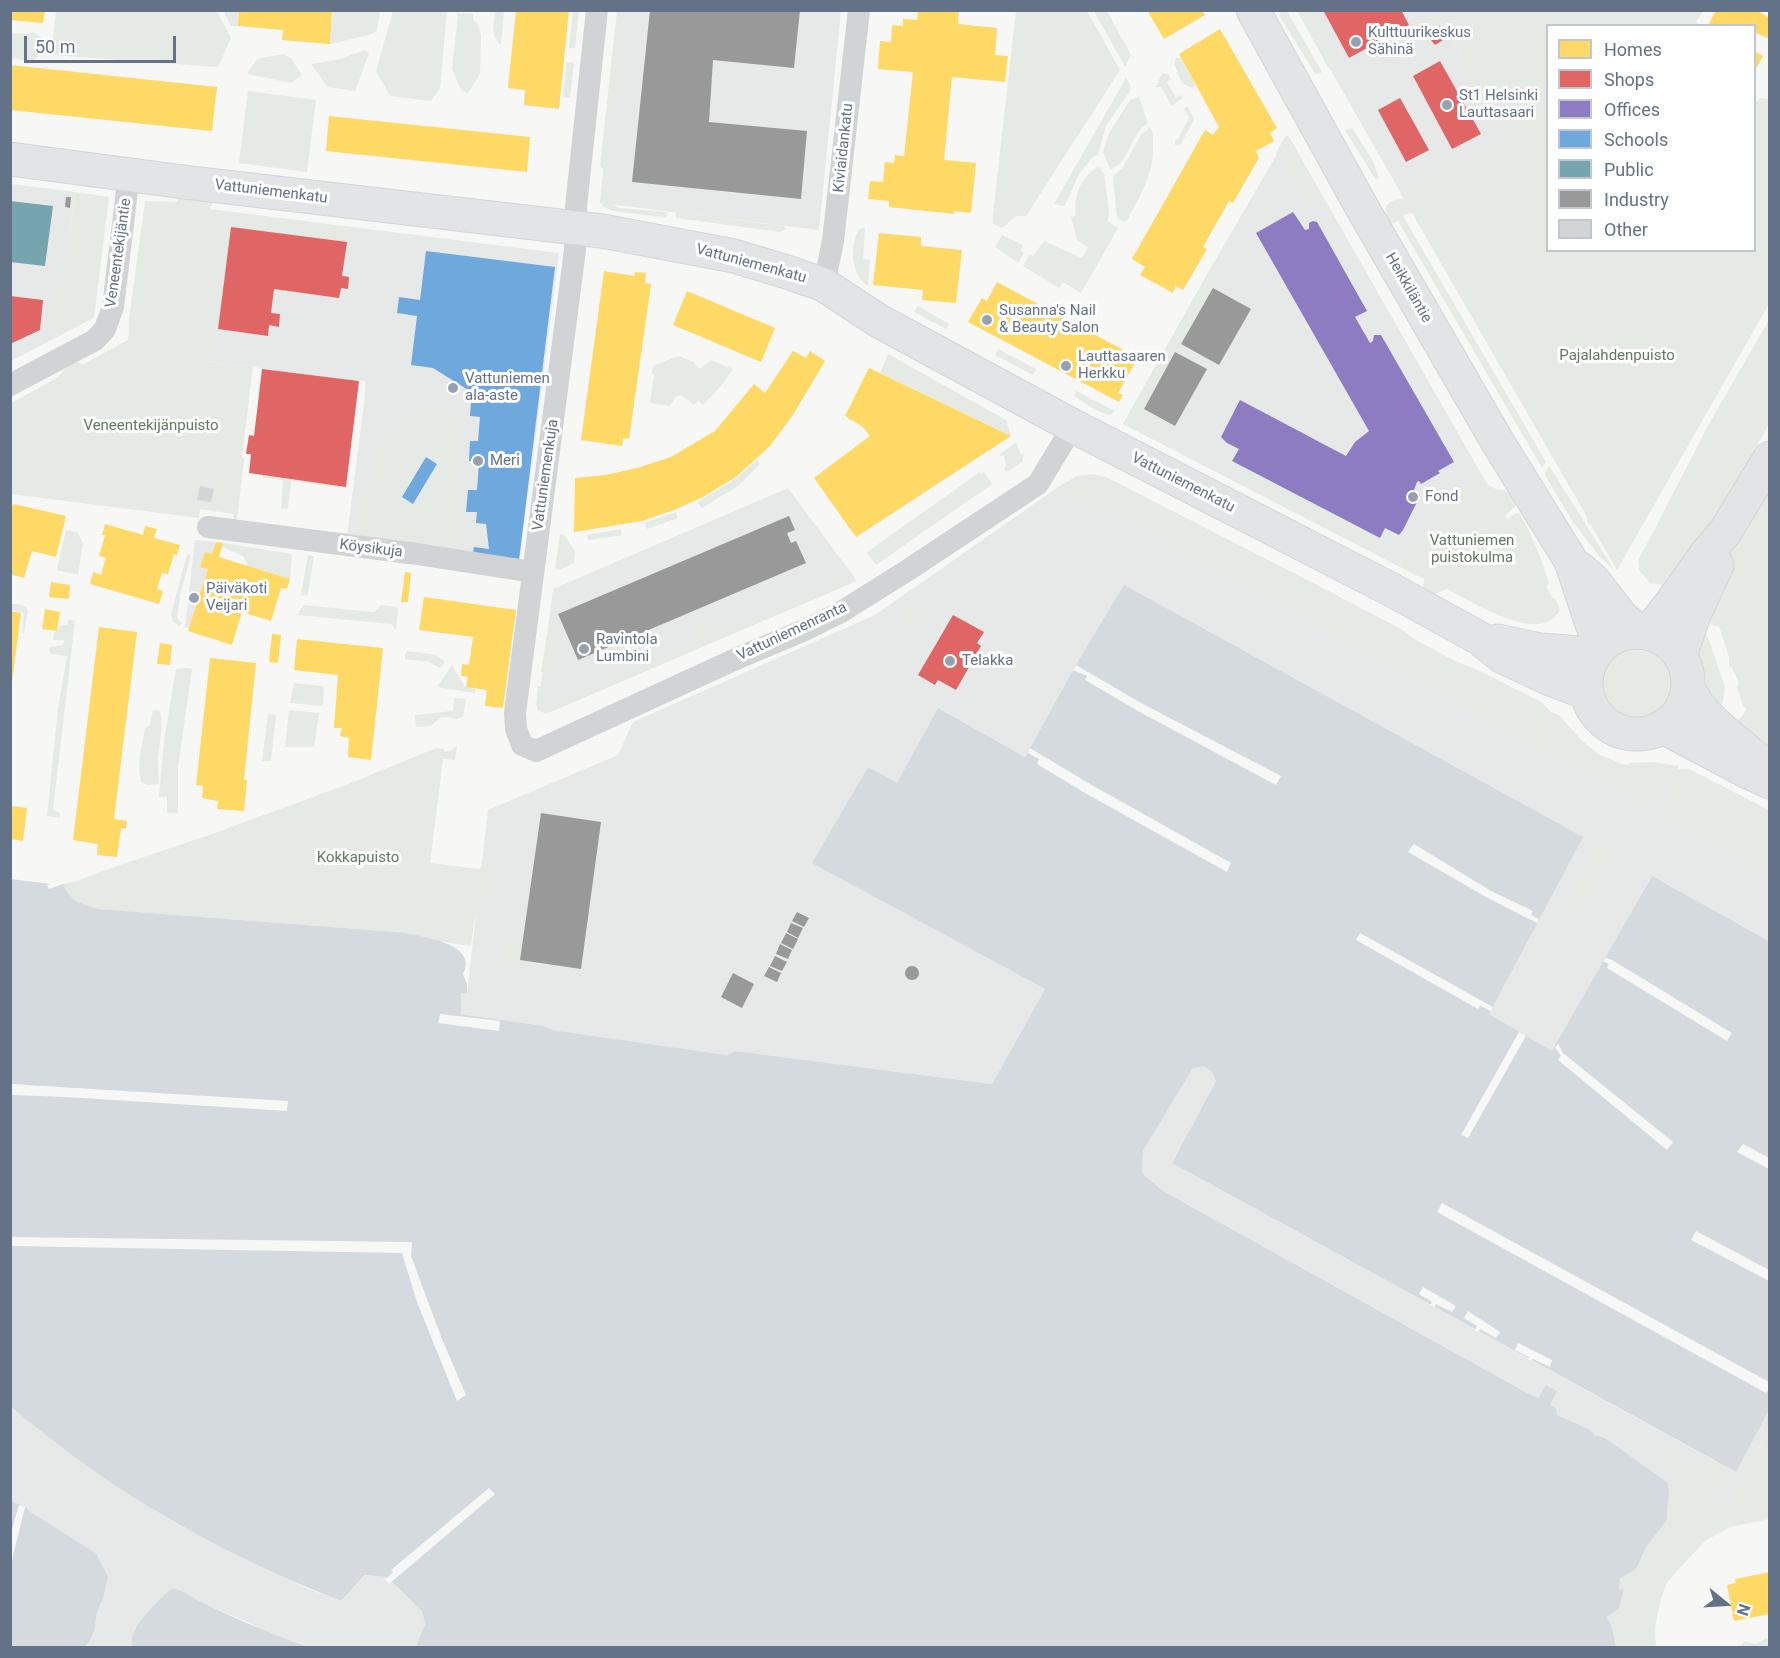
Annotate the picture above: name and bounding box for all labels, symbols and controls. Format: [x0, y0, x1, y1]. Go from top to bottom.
scale bar [27, 24, 178, 62]
place label: Kulttuurikeskus Sähinä [1368, 24, 1471, 59]
legend [1546, 24, 1756, 252]
marker: Kulttuurikeskus Sähinä [1349, 35, 1363, 49]
text: 50 m [35, 36, 75, 57]
text: Homes [1604, 39, 1662, 60]
text: Shops [1604, 69, 1654, 90]
place label: St1 Helsinki Lauttasaari [1459, 87, 1538, 122]
marker: St1 Helsinki Lauttasaari [1440, 98, 1454, 112]
text: Offices [1604, 99, 1660, 120]
street label: Kiviaidankatu [830, 102, 858, 194]
text: Schools [1604, 129, 1668, 150]
text: Public [1604, 159, 1654, 180]
street label: Vattuniemenkatu [213, 176, 329, 208]
text: Industry [1604, 189, 1669, 210]
street label: Veneentekijäntie [102, 197, 136, 309]
text: Other [1604, 219, 1648, 240]
street label: Vattuniemenkatu [694, 241, 808, 287]
street label: Heikkiläntie [1381, 250, 1435, 326]
place label: Susanna's Nail & Beauty Salon [999, 302, 1099, 337]
marker: Susanna's Nail & Beauty Salon [980, 313, 994, 327]
park label: Pajalahdenpuisto [1559, 347, 1675, 365]
place label: Lauttasaaren Herkku [1078, 348, 1166, 383]
marker: Lauttasaaren Herkku [1059, 359, 1073, 373]
place label: Vattuniemen ala-aste [465, 370, 550, 405]
marker: Vattuniemen ala-aste [446, 381, 460, 395]
park label: Veneentekijänpuisto [83, 417, 219, 435]
street label: Vattuniemenkuja [529, 418, 563, 532]
street label: Vattuniemenkatu [1128, 449, 1238, 517]
place label: Meri [490, 452, 520, 470]
marker: Meri [471, 454, 485, 468]
place label: Fond [1425, 488, 1458, 506]
marker: Fond [1406, 490, 1420, 504]
park label: Vattuniemen puistokulma [1430, 532, 1514, 567]
street label: Köysikuja [338, 536, 404, 562]
place label: Päiväkoti Veijari [206, 580, 267, 615]
marker: Päiväkoti Veijari [187, 591, 201, 605]
street label: Vattuniemenranta [734, 599, 850, 665]
place label: Ravintola Lumbini [596, 631, 658, 666]
marker: Ravintola Lumbini [577, 642, 591, 656]
place label: Telakka [962, 652, 1013, 670]
marker: Telakka [943, 654, 957, 668]
park label: Kokkapuisto [317, 849, 399, 867]
north arrow [1696, 1574, 1756, 1634]
text: N [1733, 1601, 1754, 1618]

